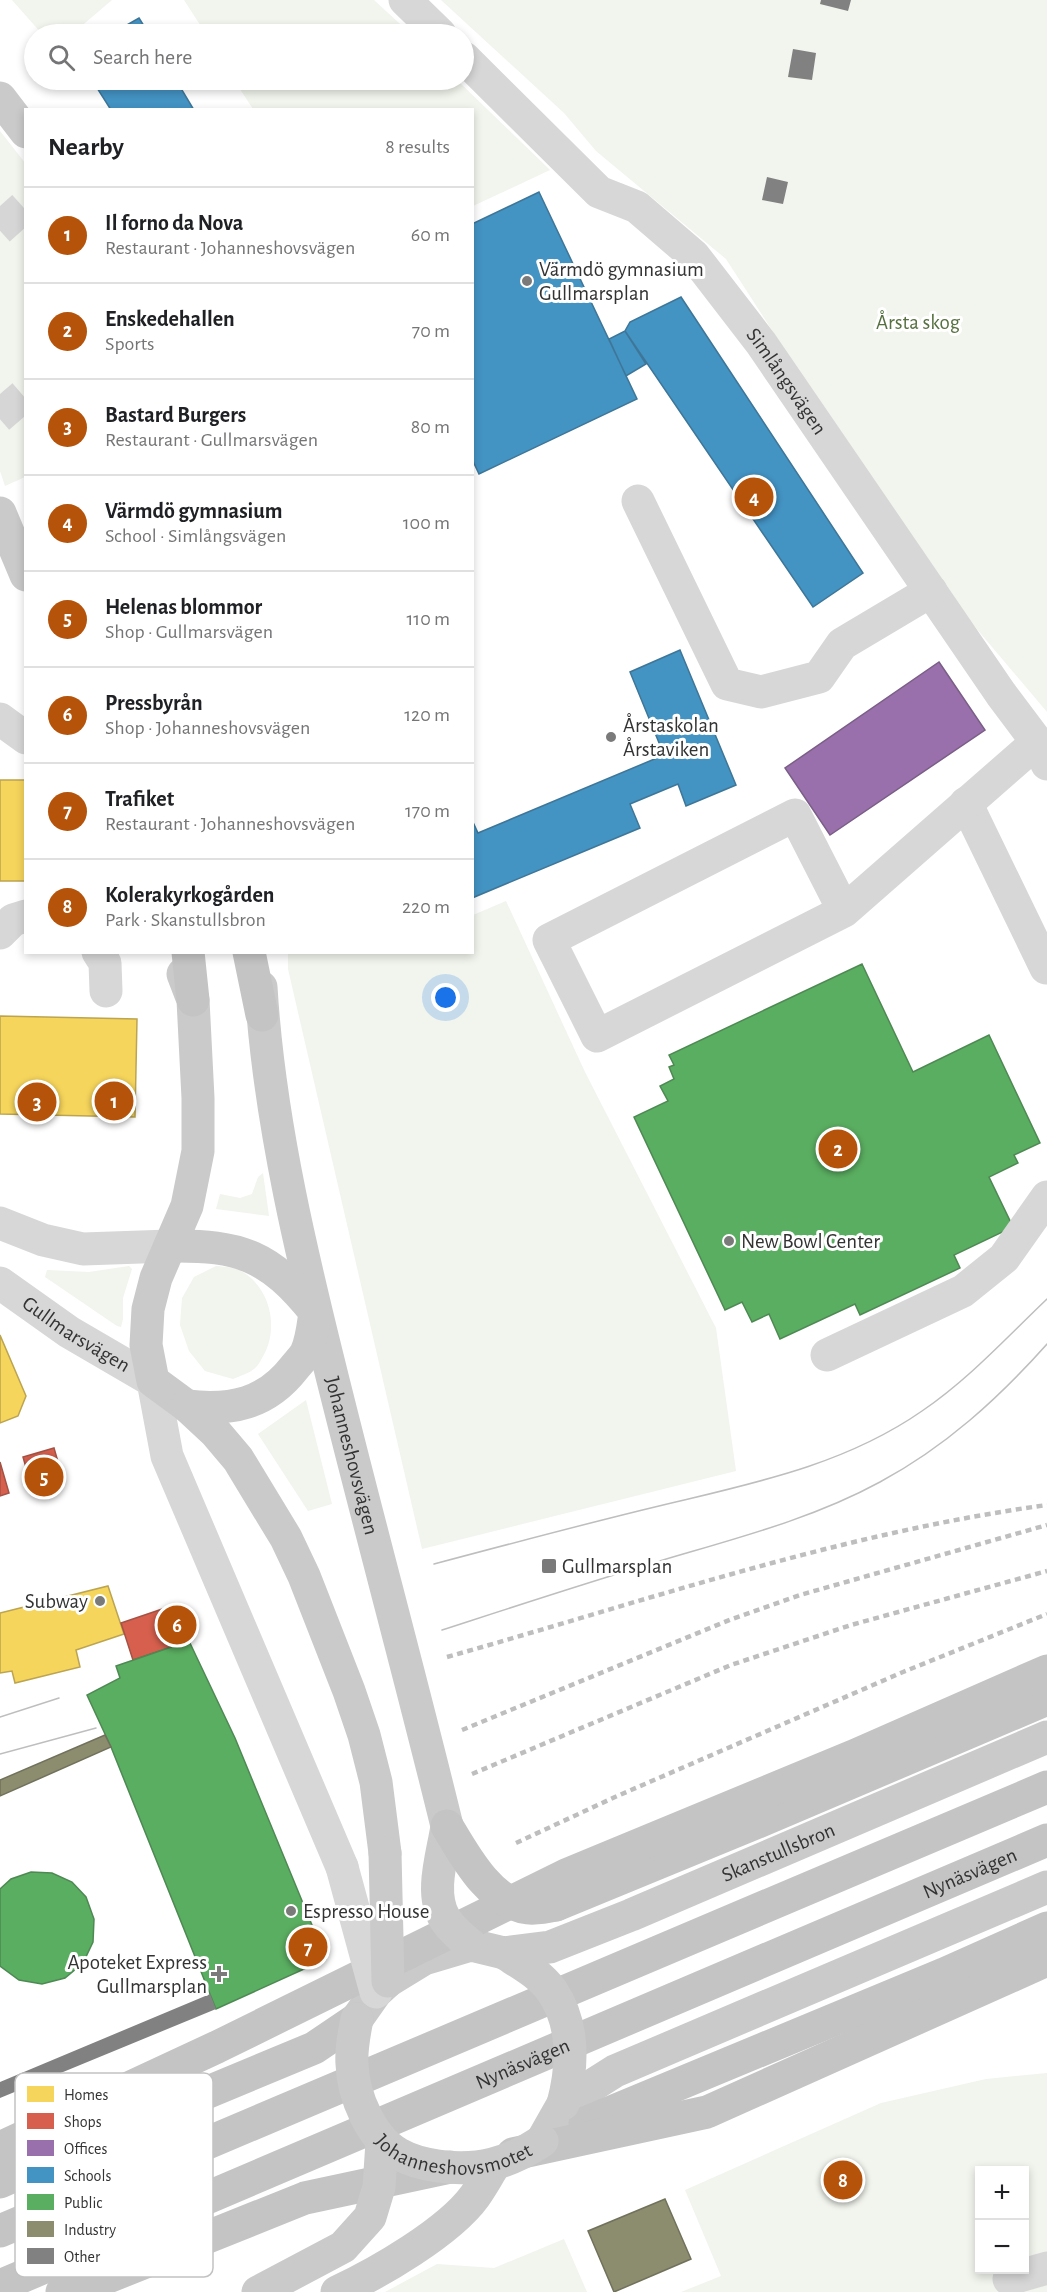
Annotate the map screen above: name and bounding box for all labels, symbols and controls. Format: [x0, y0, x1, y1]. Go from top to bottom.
search box [24, 24, 474, 90]
icon: search [45, 41, 78, 74]
text: Search here [93, 46, 192, 68]
text: Nearby [48, 134, 124, 160]
text: 8 results [385, 137, 450, 157]
text: Il forno da Nova [105, 212, 243, 234]
text: 1 [64, 225, 71, 245]
text: 60 m [411, 225, 450, 245]
text: Restaurant · Johanneshovsvägen [105, 238, 355, 258]
place label: Värmdö gymnasium Gullmarsplan [539, 259, 704, 304]
marker: Värmdö gymnasium Gullmarsplan [520, 274, 534, 288]
text: Enskedehallen [105, 308, 235, 330]
park label: Årsta skog [876, 310, 961, 333]
text: 2 [63, 321, 72, 341]
text: 70 m [412, 321, 450, 341]
street label: Simlångsvägen [743, 324, 831, 438]
text: Sports [105, 334, 154, 354]
text: Bastard Burgers [105, 404, 246, 426]
text: 3 [63, 417, 72, 437]
text: 80 m [411, 417, 450, 437]
text: Restaurant · Gullmarsvägen [105, 430, 318, 450]
pin: 4 [734, 474, 774, 520]
text: Värmdö gymnasium [105, 500, 282, 522]
text: 4 [62, 513, 73, 533]
text: 100 m [403, 513, 450, 533]
text: School · Simlångsvägen [105, 526, 286, 546]
text: Helenas blommor [105, 596, 262, 618]
text: 5 [63, 609, 72, 629]
text: 110 m [406, 609, 450, 629]
text: Shop · Gullmarsvägen [105, 622, 273, 642]
text: Pressbyrån [105, 692, 203, 714]
text: 6 [63, 705, 72, 725]
text: 120 m [404, 705, 450, 725]
place label: Årstaskolan Årstaviken [623, 713, 719, 760]
text: Shop · Johanneshovsvägen [105, 718, 310, 738]
marker: Årstaskolan Årstaviken [604, 730, 618, 744]
text: Trafiket [105, 788, 174, 810]
text: 7 [63, 801, 72, 821]
text: 170 m [405, 801, 450, 821]
text: Restaurant · Johanneshovsvägen [105, 814, 355, 834]
text: Kolerakyrkogården [105, 884, 274, 906]
text: 8 [63, 897, 72, 917]
text: 220 m [402, 897, 450, 917]
text: Park · Skanstullsbron [105, 910, 266, 930]
your location [431, 983, 460, 1012]
pin: 1 [94, 1078, 134, 1124]
pin: 3 [18, 1080, 57, 1124]
pin: 2 [818, 1126, 858, 1172]
place label: New Bowl Center [741, 1231, 880, 1252]
marker: New Bowl Center [722, 1234, 736, 1248]
street label: Gullmarsvägen [19, 1292, 134, 1376]
street label: Johanneshovsvägen [322, 1374, 382, 1537]
pin: 5 [24, 1454, 63, 1500]
place label: Gullmarsplan [562, 1556, 672, 1577]
marker: Gullmarsplan [540, 1557, 558, 1575]
place label: Subway [25, 1591, 88, 1612]
marker: Subway [93, 1594, 107, 1608]
pin: 6 [158, 1602, 196, 1648]
street label: Skanstullsbron [718, 1819, 838, 1885]
street label: Nynäsvägen [920, 1844, 1020, 1902]
place label: Espresso House [303, 1901, 430, 1922]
marker: Espresso House [284, 1904, 298, 1918]
pin: 7 [288, 1924, 328, 1970]
place label: Apoteket Express Gullmarsplan [67, 1952, 207, 1997]
marker: Apoteket Express Gullmarsplan [212, 1967, 226, 1981]
street label: Nynäsvägen [472, 2034, 573, 2093]
legend [15, 2073, 213, 2277]
text: Homes [64, 2087, 108, 2103]
text: Shops [64, 2114, 102, 2130]
street label: Johanneshovsmotet [371, 2130, 536, 2178]
text: Offices [64, 2141, 107, 2157]
pin: 8 [824, 2158, 862, 2202]
map controls [975, 2166, 1029, 2274]
button: + [975, 2166, 1029, 2220]
text: Schools [64, 2168, 111, 2184]
text: Public [64, 2195, 102, 2211]
button: − [975, 2220, 1029, 2274]
text: Industry [64, 2222, 116, 2239]
text: Other [64, 2249, 101, 2265]

